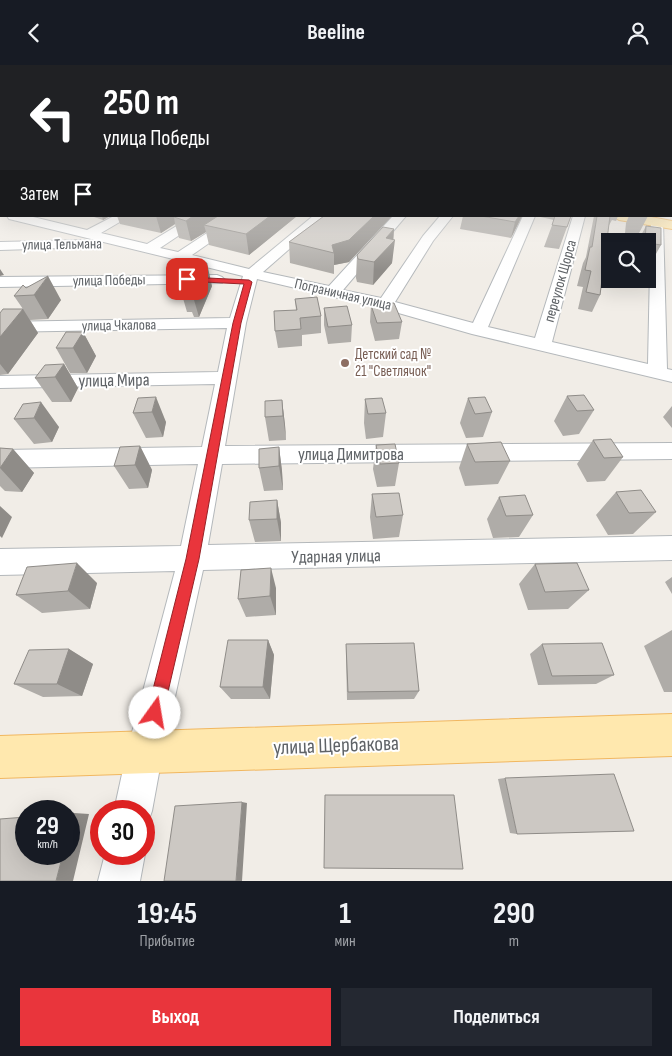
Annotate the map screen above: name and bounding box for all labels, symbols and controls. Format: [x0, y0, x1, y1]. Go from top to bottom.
icon: back [20, 19, 48, 47]
text: Beeline [307, 19, 365, 46]
icon: person [624, 19, 652, 47]
text: 250 m [103, 82, 179, 125]
icon: left [20, 85, 85, 150]
text: улица Победы [103, 125, 210, 152]
icon: arrive [69, 180, 97, 208]
text: Затем [20, 183, 59, 206]
map controls [601, 233, 656, 288]
button: search [601, 233, 656, 288]
street label: улица Тельмана [22, 234, 102, 255]
street label: переулок Щорса [540, 238, 581, 324]
pin [166, 258, 208, 300]
icon: arrive [173, 265, 201, 293]
street label: улица Победы [72, 270, 146, 291]
street label: Пограничная улица [293, 274, 393, 315]
street label: улица Чкалова [82, 315, 157, 336]
place label: Детский сад № 21 "Светлячок" [355, 345, 431, 381]
marker: Детский сад № 21 "Светлячок" [339, 357, 351, 369]
street label: улица Мира [78, 369, 150, 392]
street label: улица Димитрова [298, 444, 404, 465]
street label: Ударная улица [291, 545, 381, 568]
position arrow [128, 686, 180, 738]
street label: улица Щербакова [273, 731, 399, 760]
speed limit sign: 30 [90, 800, 155, 865]
text: 29 [36, 811, 59, 842]
text: km/h [37, 837, 58, 852]
text: 19:45 [137, 896, 197, 932]
text: 1 [339, 896, 351, 932]
text: 290 [493, 896, 535, 932]
text: Прибытие [140, 932, 195, 951]
text: мин [335, 932, 356, 951]
text: m [509, 932, 519, 951]
button: Выход [20, 988, 331, 1046]
button: Поделиться [341, 988, 652, 1046]

